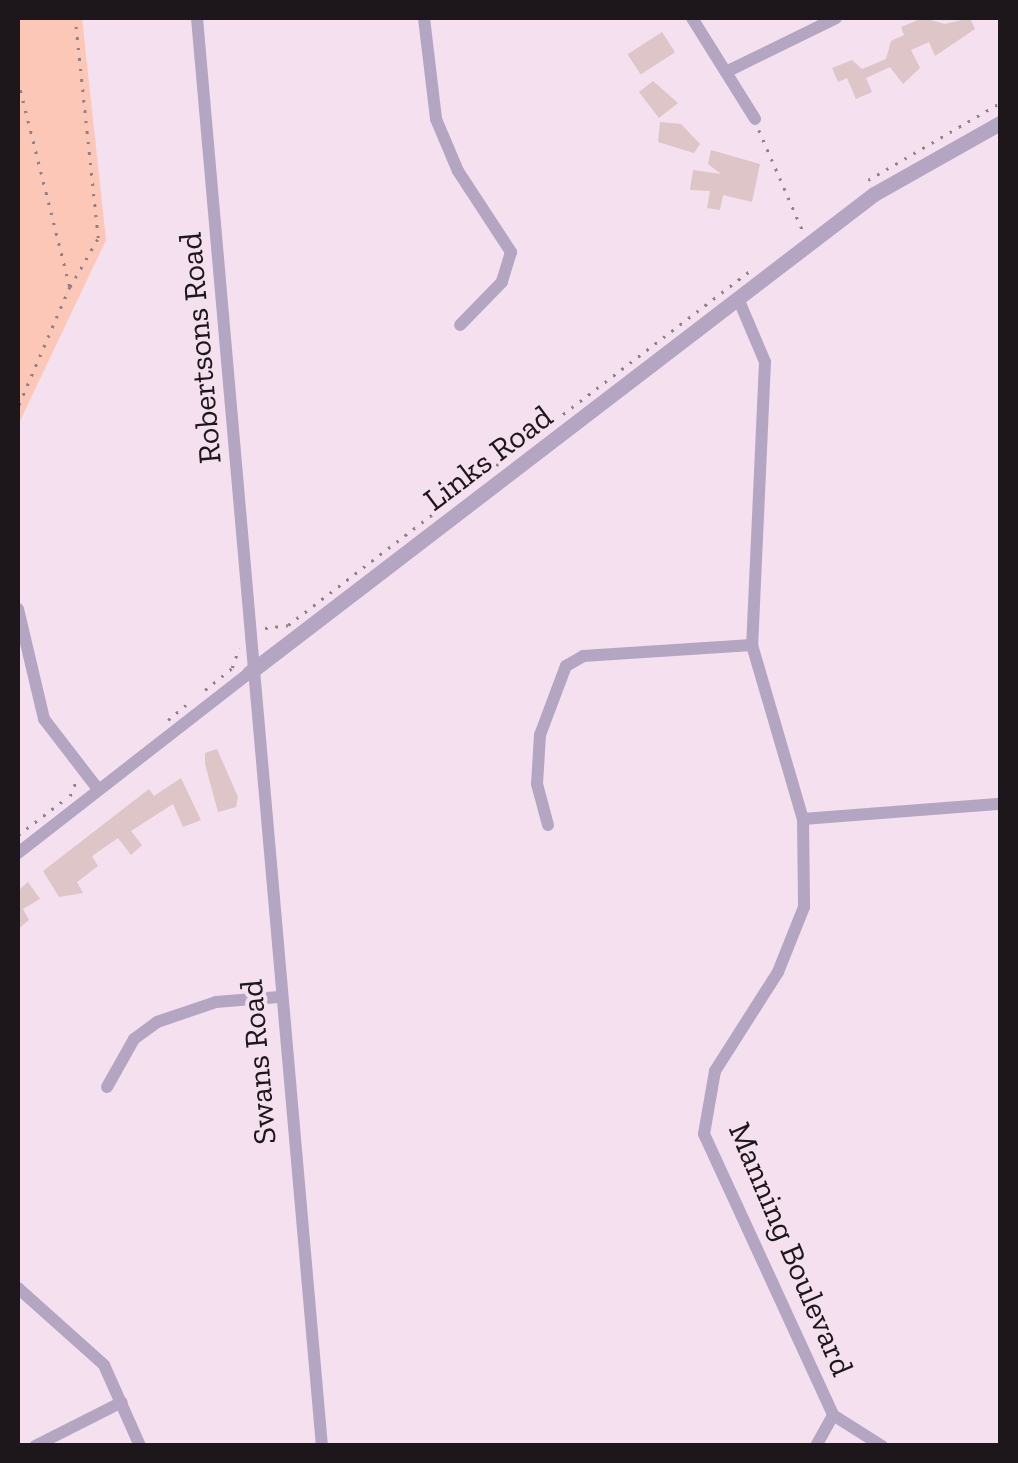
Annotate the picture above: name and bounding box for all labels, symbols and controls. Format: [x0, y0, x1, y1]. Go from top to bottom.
street label: Robertsons Road [171, 231, 229, 465]
street label: Links Road [416, 397, 560, 519]
street label: Swans Road [232, 978, 284, 1146]
street label: Manning Boulevard [720, 1117, 862, 1381]

